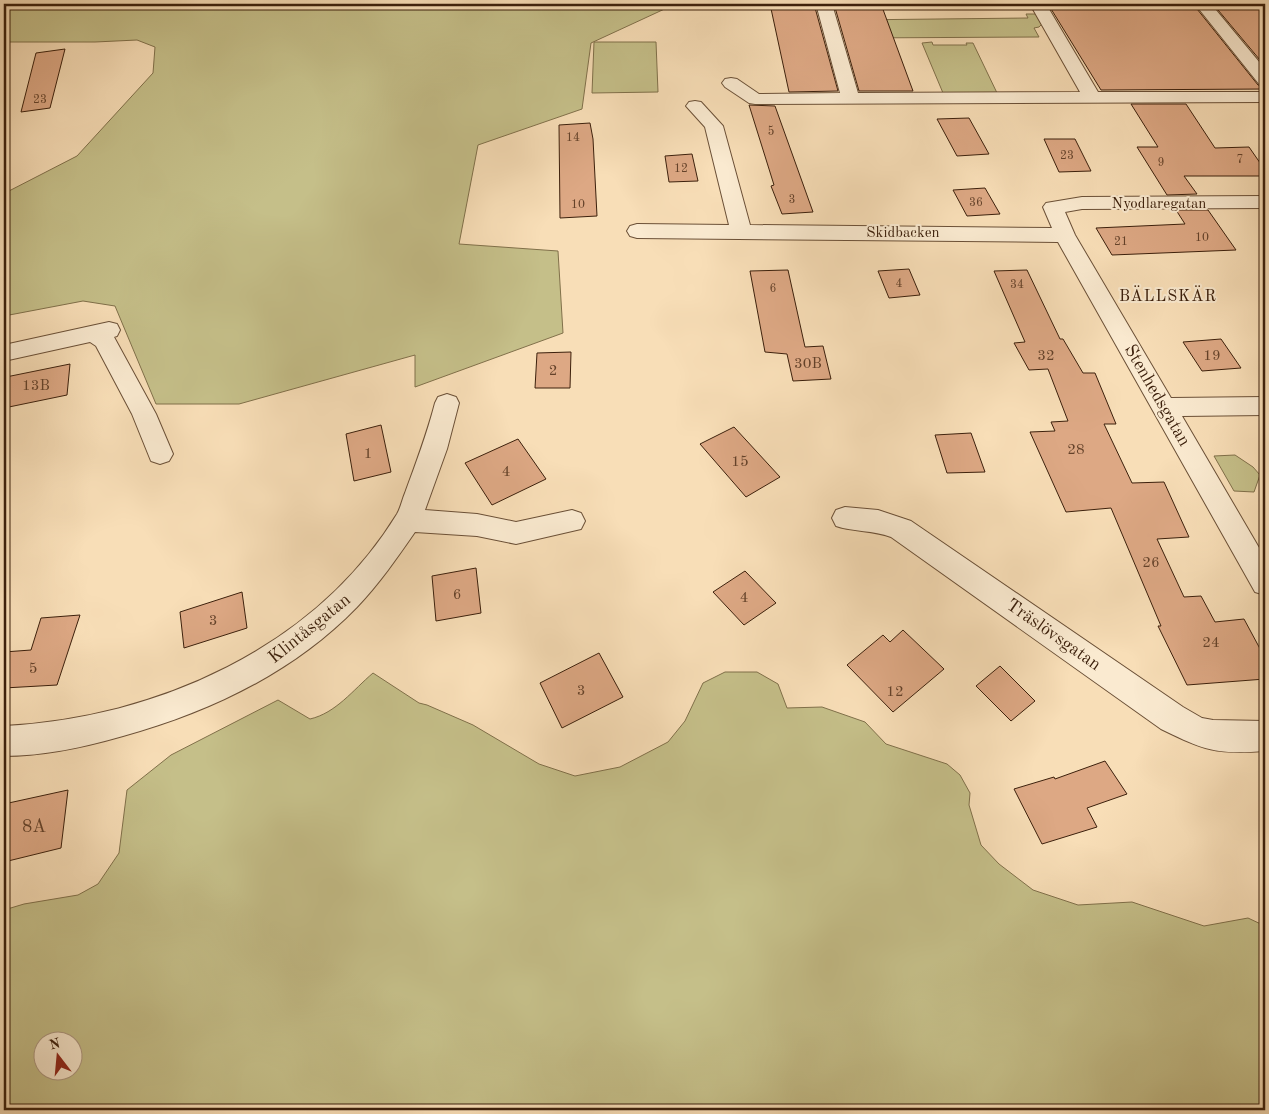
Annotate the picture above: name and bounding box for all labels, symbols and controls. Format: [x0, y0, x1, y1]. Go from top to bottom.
house number: 23 [33, 94, 47, 106]
house number: 5 [768, 125, 775, 138]
house number: 14 [566, 132, 580, 144]
house number: 23 [1060, 150, 1074, 162]
house number: 7 [1237, 154, 1243, 166]
house number: 9 [1158, 157, 1164, 169]
house number: 12 [674, 163, 688, 175]
house number: 3 [789, 194, 795, 206]
house number: 36 [969, 197, 983, 209]
street label: Nyodlaregatan [1112, 197, 1206, 212]
house number: 10 [571, 199, 585, 211]
street label: Skidbacken [866, 226, 940, 241]
house number: 10 [1195, 232, 1209, 244]
house number: 21 [1114, 236, 1128, 248]
house number: 4 [896, 278, 903, 290]
house number: 34 [1010, 279, 1024, 291]
house number: 6 [770, 283, 777, 295]
district label: BÄLLSKÄR [1119, 285, 1217, 305]
street label: Stenhedsgatan [1121, 342, 1194, 450]
house number: 32 [1037, 349, 1055, 364]
house number: 19 [1203, 349, 1221, 364]
house number: 30B [794, 357, 822, 372]
house number: 2 [549, 364, 557, 379]
house number: 13B [22, 379, 50, 394]
house number: 28 [1067, 443, 1085, 458]
house number: 1 [364, 447, 372, 462]
house number: 15 [731, 455, 749, 470]
house number: 4 [502, 465, 510, 480]
house number: 26 [1142, 556, 1160, 571]
house number: 6 [453, 588, 461, 603]
street label: Klintåsgatan [265, 590, 354, 667]
house number: 4 [740, 591, 748, 606]
street label: Träslövsgatan [1003, 596, 1104, 674]
house number: 3 [209, 614, 217, 629]
house number: 24 [1202, 636, 1220, 651]
house number: 5 [29, 662, 37, 677]
house number: 3 [577, 684, 585, 699]
house number: 12 [886, 685, 904, 700]
house number: 8A [22, 818, 46, 836]
north arrow [32, 1032, 82, 1082]
text: N [48, 1036, 62, 1053]

